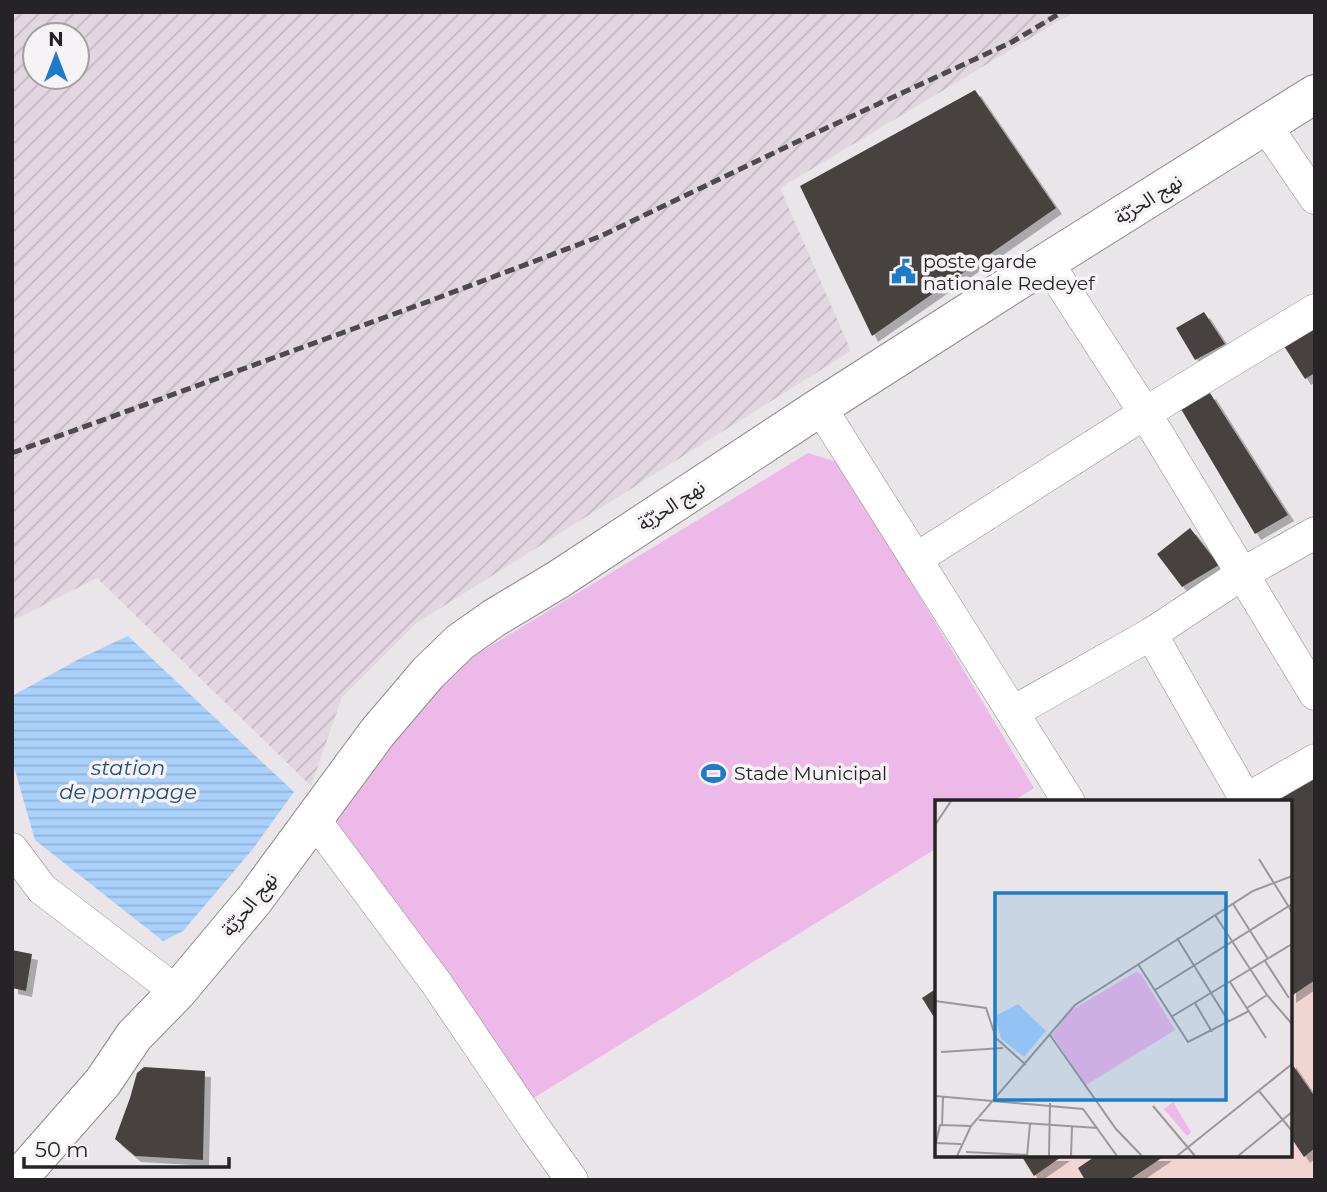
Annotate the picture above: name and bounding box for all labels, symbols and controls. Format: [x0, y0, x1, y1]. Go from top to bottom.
north arrow [21, 21, 91, 91]
text: N [48, 28, 64, 51]
street label: نهج الحرّيّة [1110, 170, 1188, 232]
place label: poste garde nationale Redeyef [923, 250, 1096, 295]
public building icon: poste garde nationale Redeyef [889, 258, 917, 286]
street label: نهج الحرّيّة [633, 475, 711, 538]
water label: station de pompage [59, 755, 197, 804]
sports icon: Stade Municipal [700, 759, 728, 787]
place label: Stade Municipal [734, 762, 887, 785]
inset map [935, 800, 1292, 1157]
street label: نهج الحرّيّة [217, 868, 284, 943]
scale bar [24, 1126, 229, 1170]
text: 50 m [35, 1137, 89, 1162]

